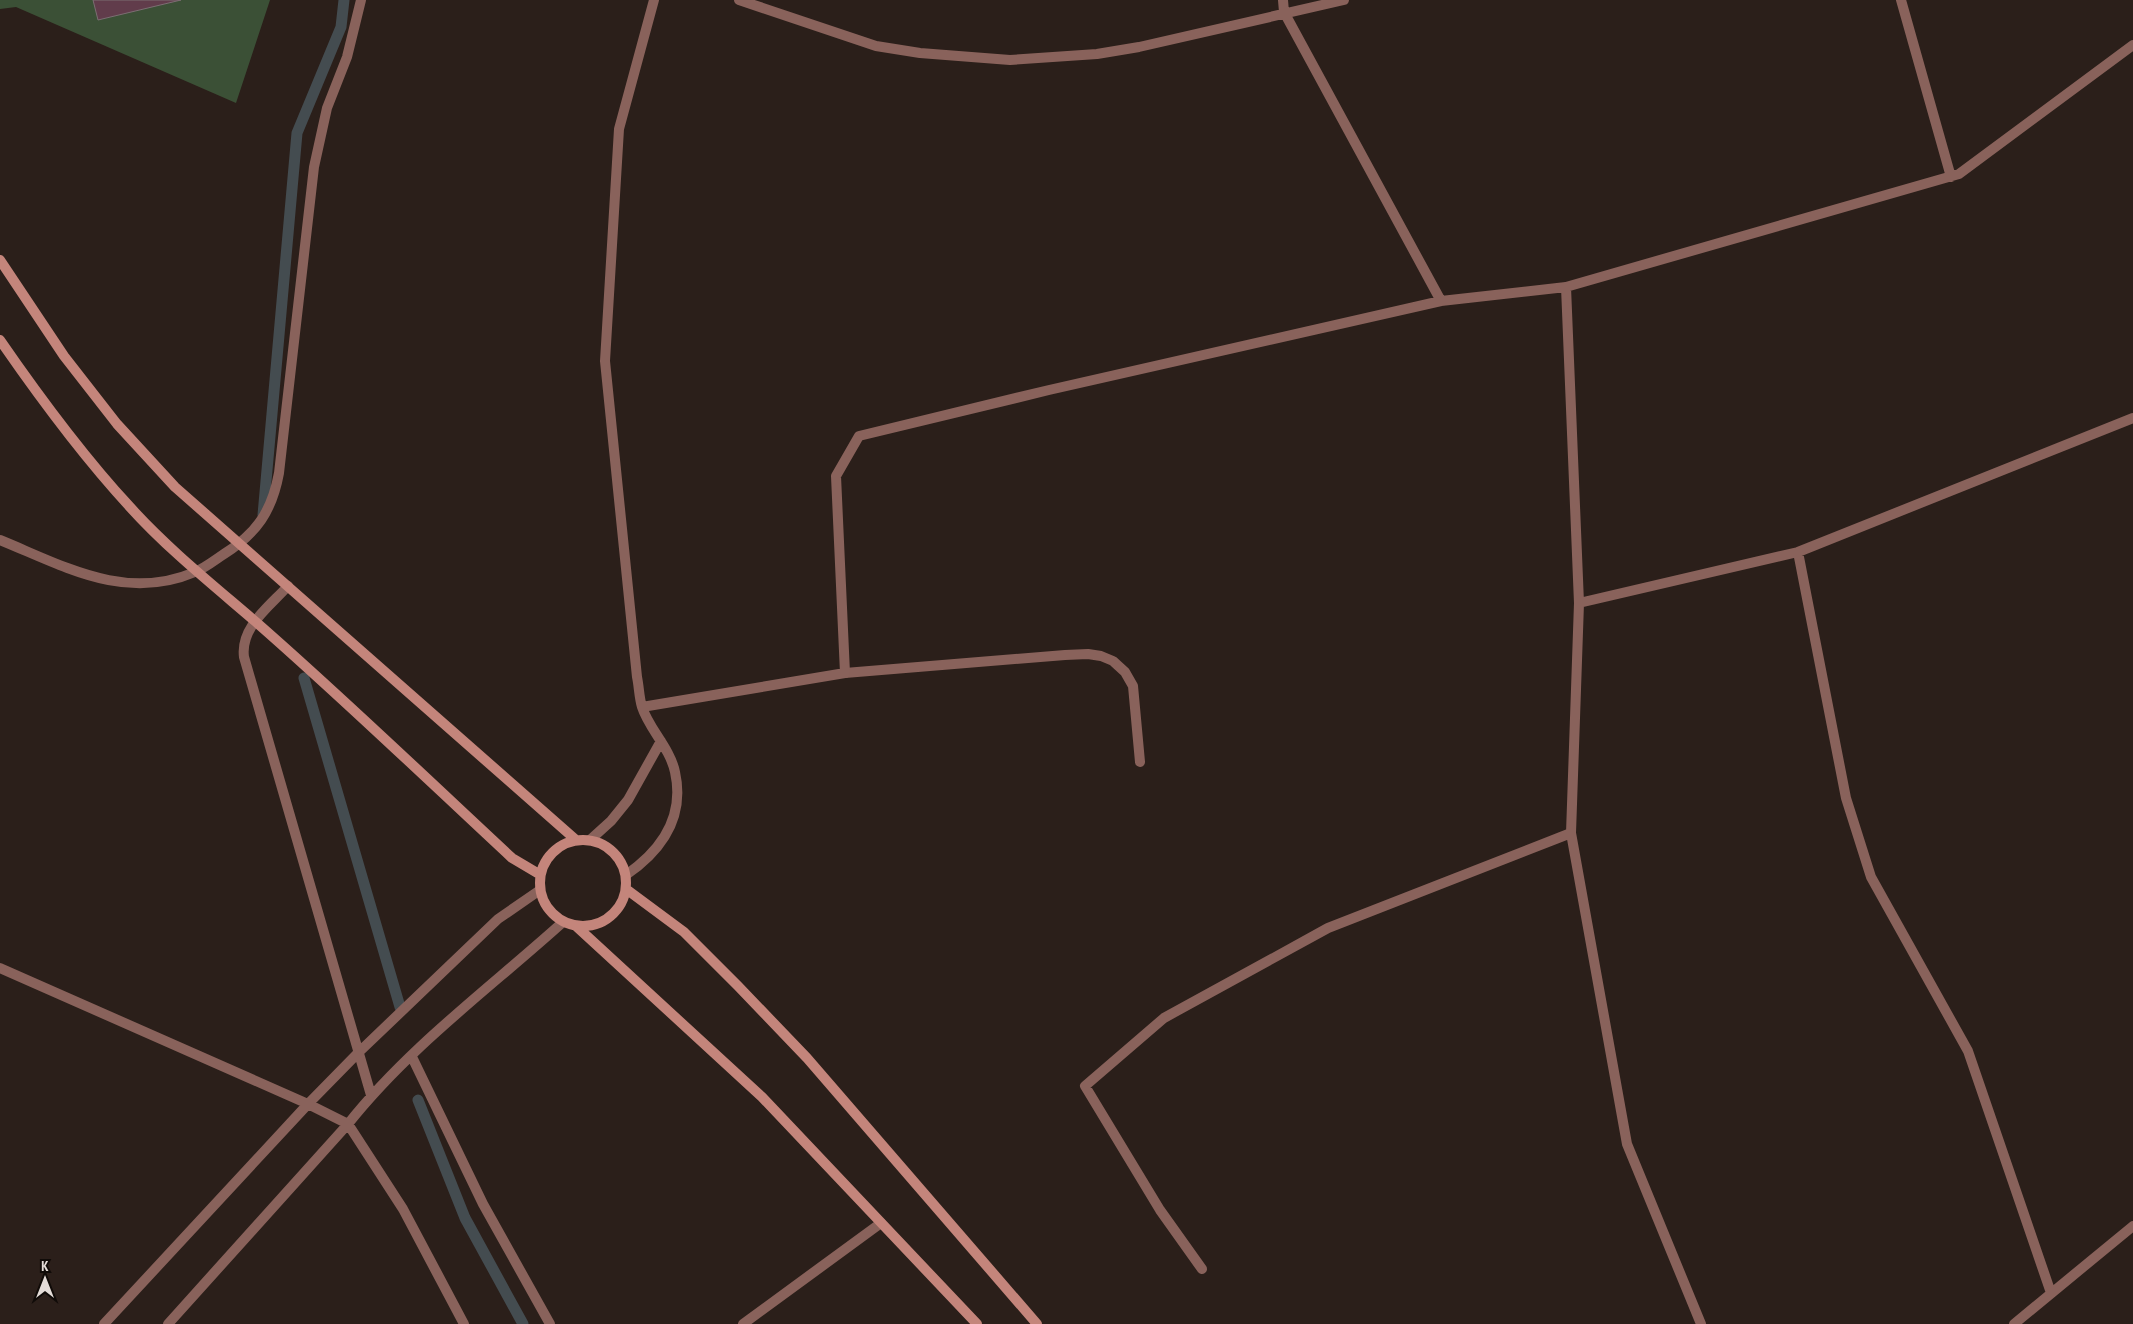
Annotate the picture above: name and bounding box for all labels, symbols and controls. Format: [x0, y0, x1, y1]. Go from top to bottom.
north arrow [20, 1254, 70, 1304]
text: K [41, 1257, 49, 1275]

